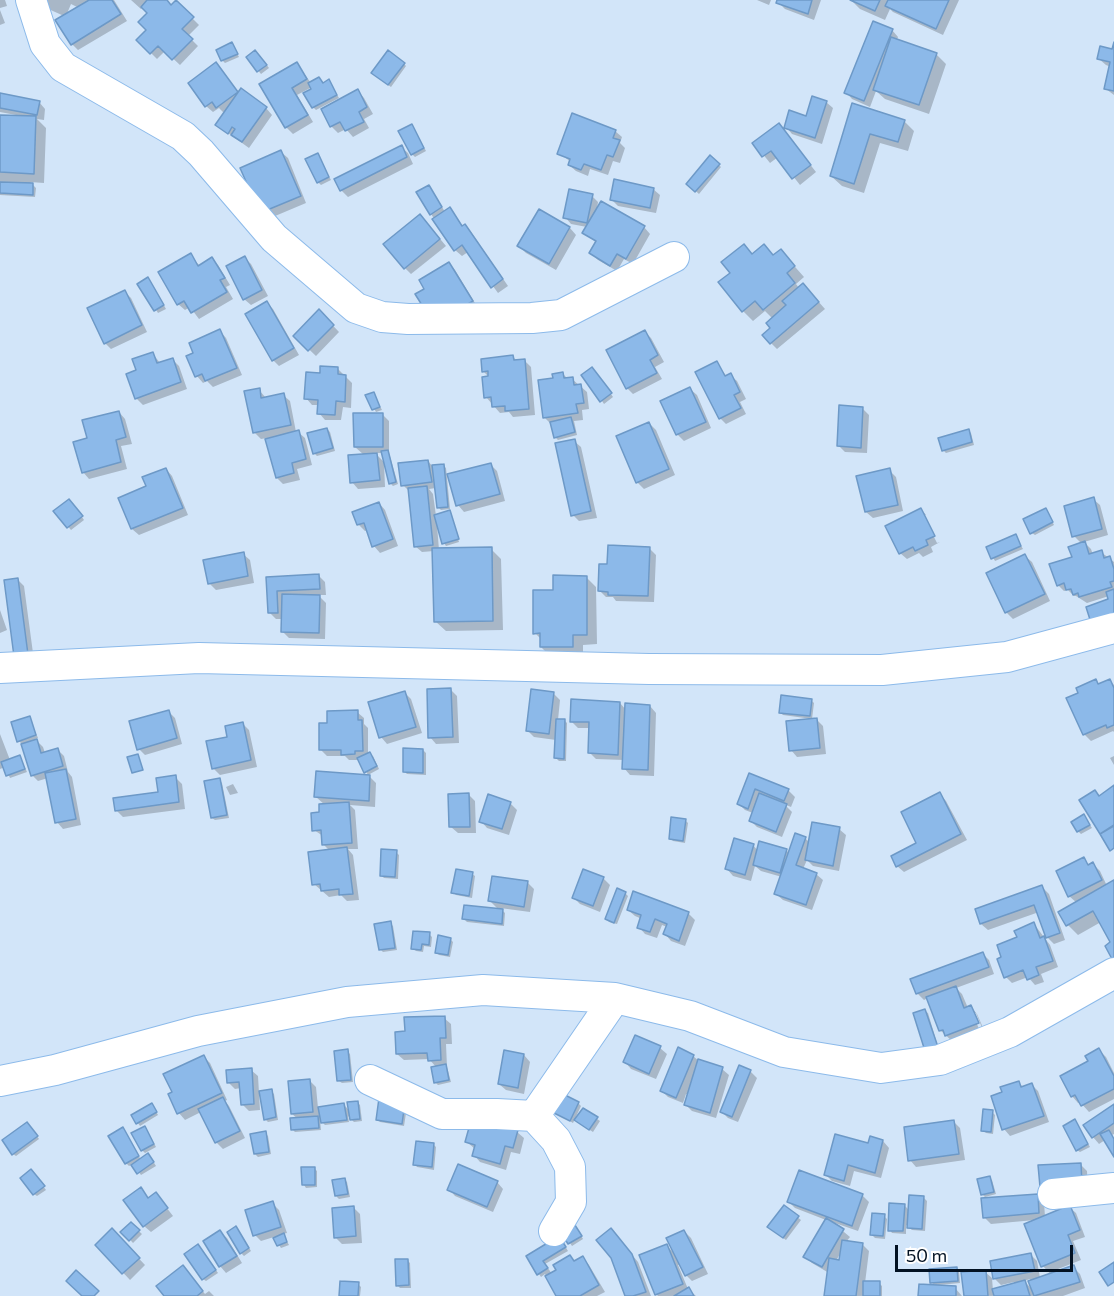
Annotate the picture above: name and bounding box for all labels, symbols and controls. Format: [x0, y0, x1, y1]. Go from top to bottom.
scale bar [898, 1233, 1076, 1271]
text: 50 m [906, 1244, 947, 1266]

